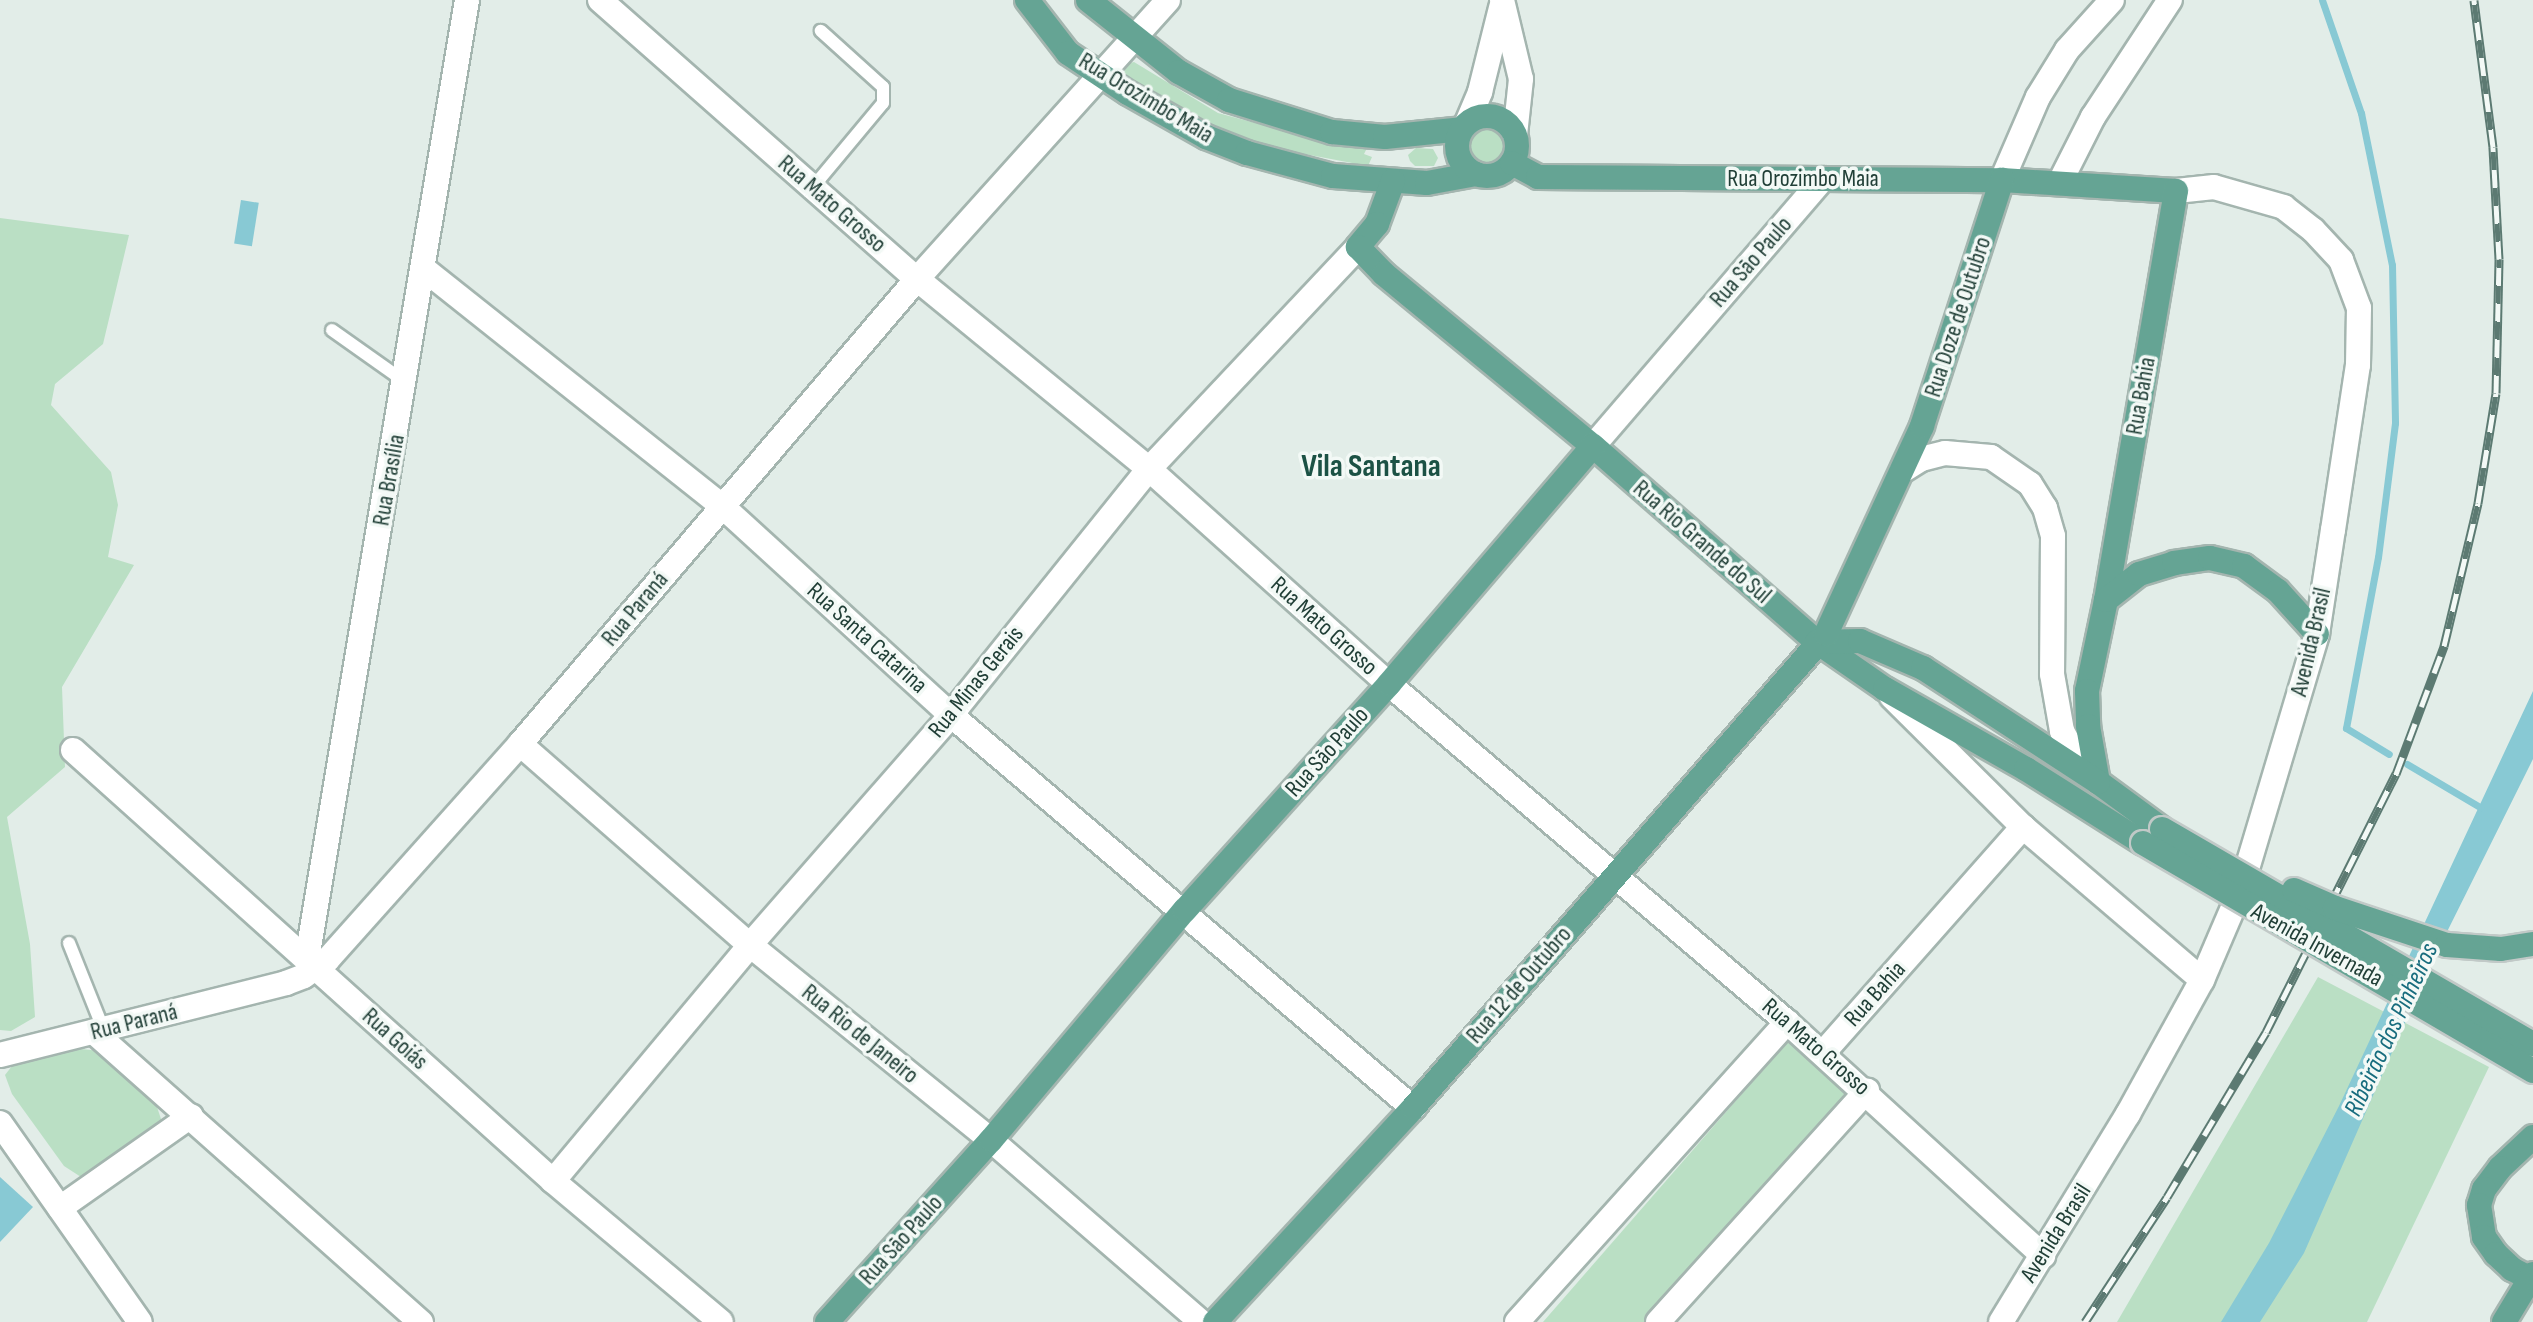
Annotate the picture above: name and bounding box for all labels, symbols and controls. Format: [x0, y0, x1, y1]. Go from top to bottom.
street label: Rua Orozimbo Maia [1074, 47, 1218, 149]
street label: Rua Mato Grosso [772, 149, 892, 259]
street label: Rua Orozimbo Maia [1727, 165, 1879, 193]
street label: Rua São Paulo [1704, 211, 1798, 313]
street label: Rua Doze de Outubro [1919, 233, 1997, 401]
street label: Rua Bahia [2120, 355, 2162, 437]
street label: Rua Brasília [367, 432, 411, 528]
district label: Vila Santana [1301, 448, 1441, 486]
street label: Rua Rio Grande do Sul [1627, 474, 1777, 610]
street label: Rua Paraná [596, 566, 674, 652]
street label: Rua Mato Grosso [1265, 570, 1383, 682]
street label: Rua Santa Catarina [801, 576, 933, 700]
street label: Avenida Brasil [2285, 585, 2337, 699]
street label: Rua Minas Gerais [922, 620, 1030, 744]
street label: Rua São Paulo [1279, 701, 1375, 803]
street label: Avenida Invernada [2246, 897, 2388, 993]
street label: Rua 12 de Outubro [1460, 921, 1578, 1049]
water label: Ribeirão dos Pinheiros [2338, 939, 2446, 1121]
street label: Rua Bahia [1838, 955, 1912, 1033]
street label: Rua Rio de Janeiro [796, 978, 924, 1090]
street label: Rua Mato Grosso [1756, 992, 1876, 1102]
street label: Rua Paraná [88, 997, 180, 1047]
street label: Rua Goiás [356, 1002, 434, 1076]
street label: Avenida Brasil [2015, 1179, 2097, 1287]
street label: Rua São Paulo [853, 1189, 949, 1291]

